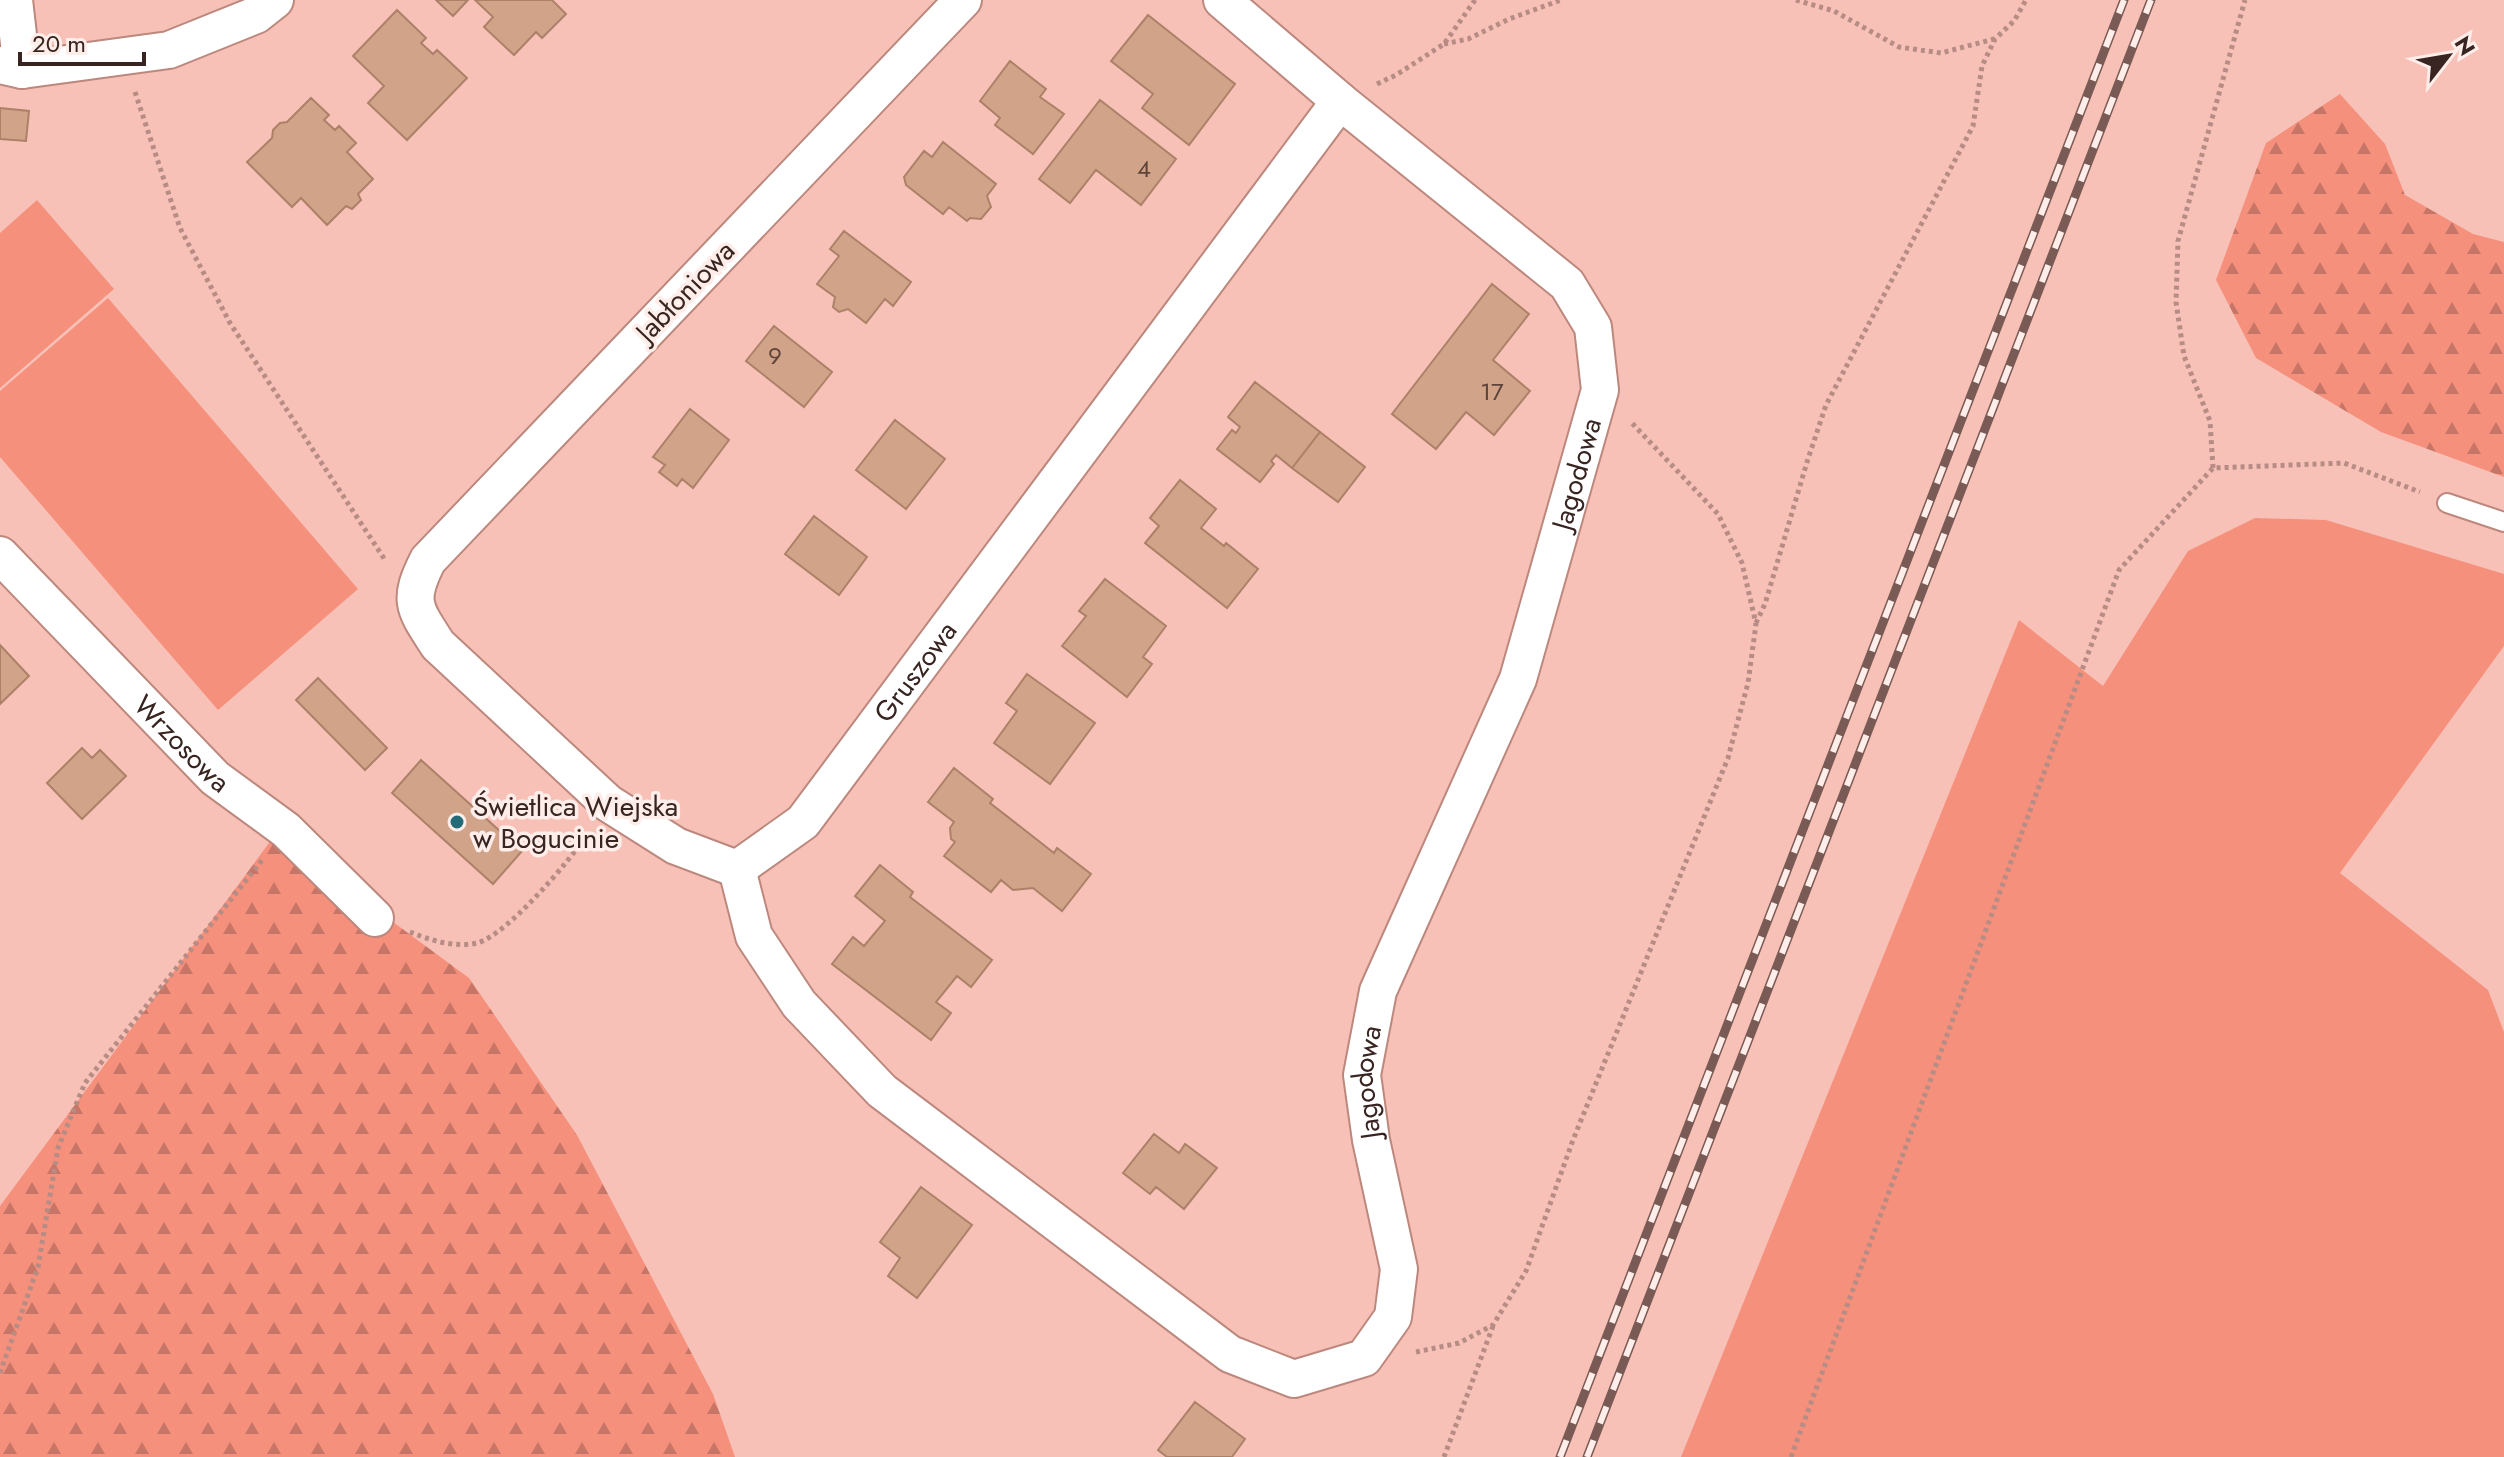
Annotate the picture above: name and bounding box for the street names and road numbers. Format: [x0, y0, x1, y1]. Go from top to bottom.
street label: Jabłoniowa [624, 231, 744, 354]
street label: Jagodowa [1540, 413, 1612, 539]
street label: Gruszowa [864, 613, 967, 731]
street label: Wrzosowa [124, 686, 238, 803]
street label: Jagodowa [1342, 1022, 1392, 1146]

